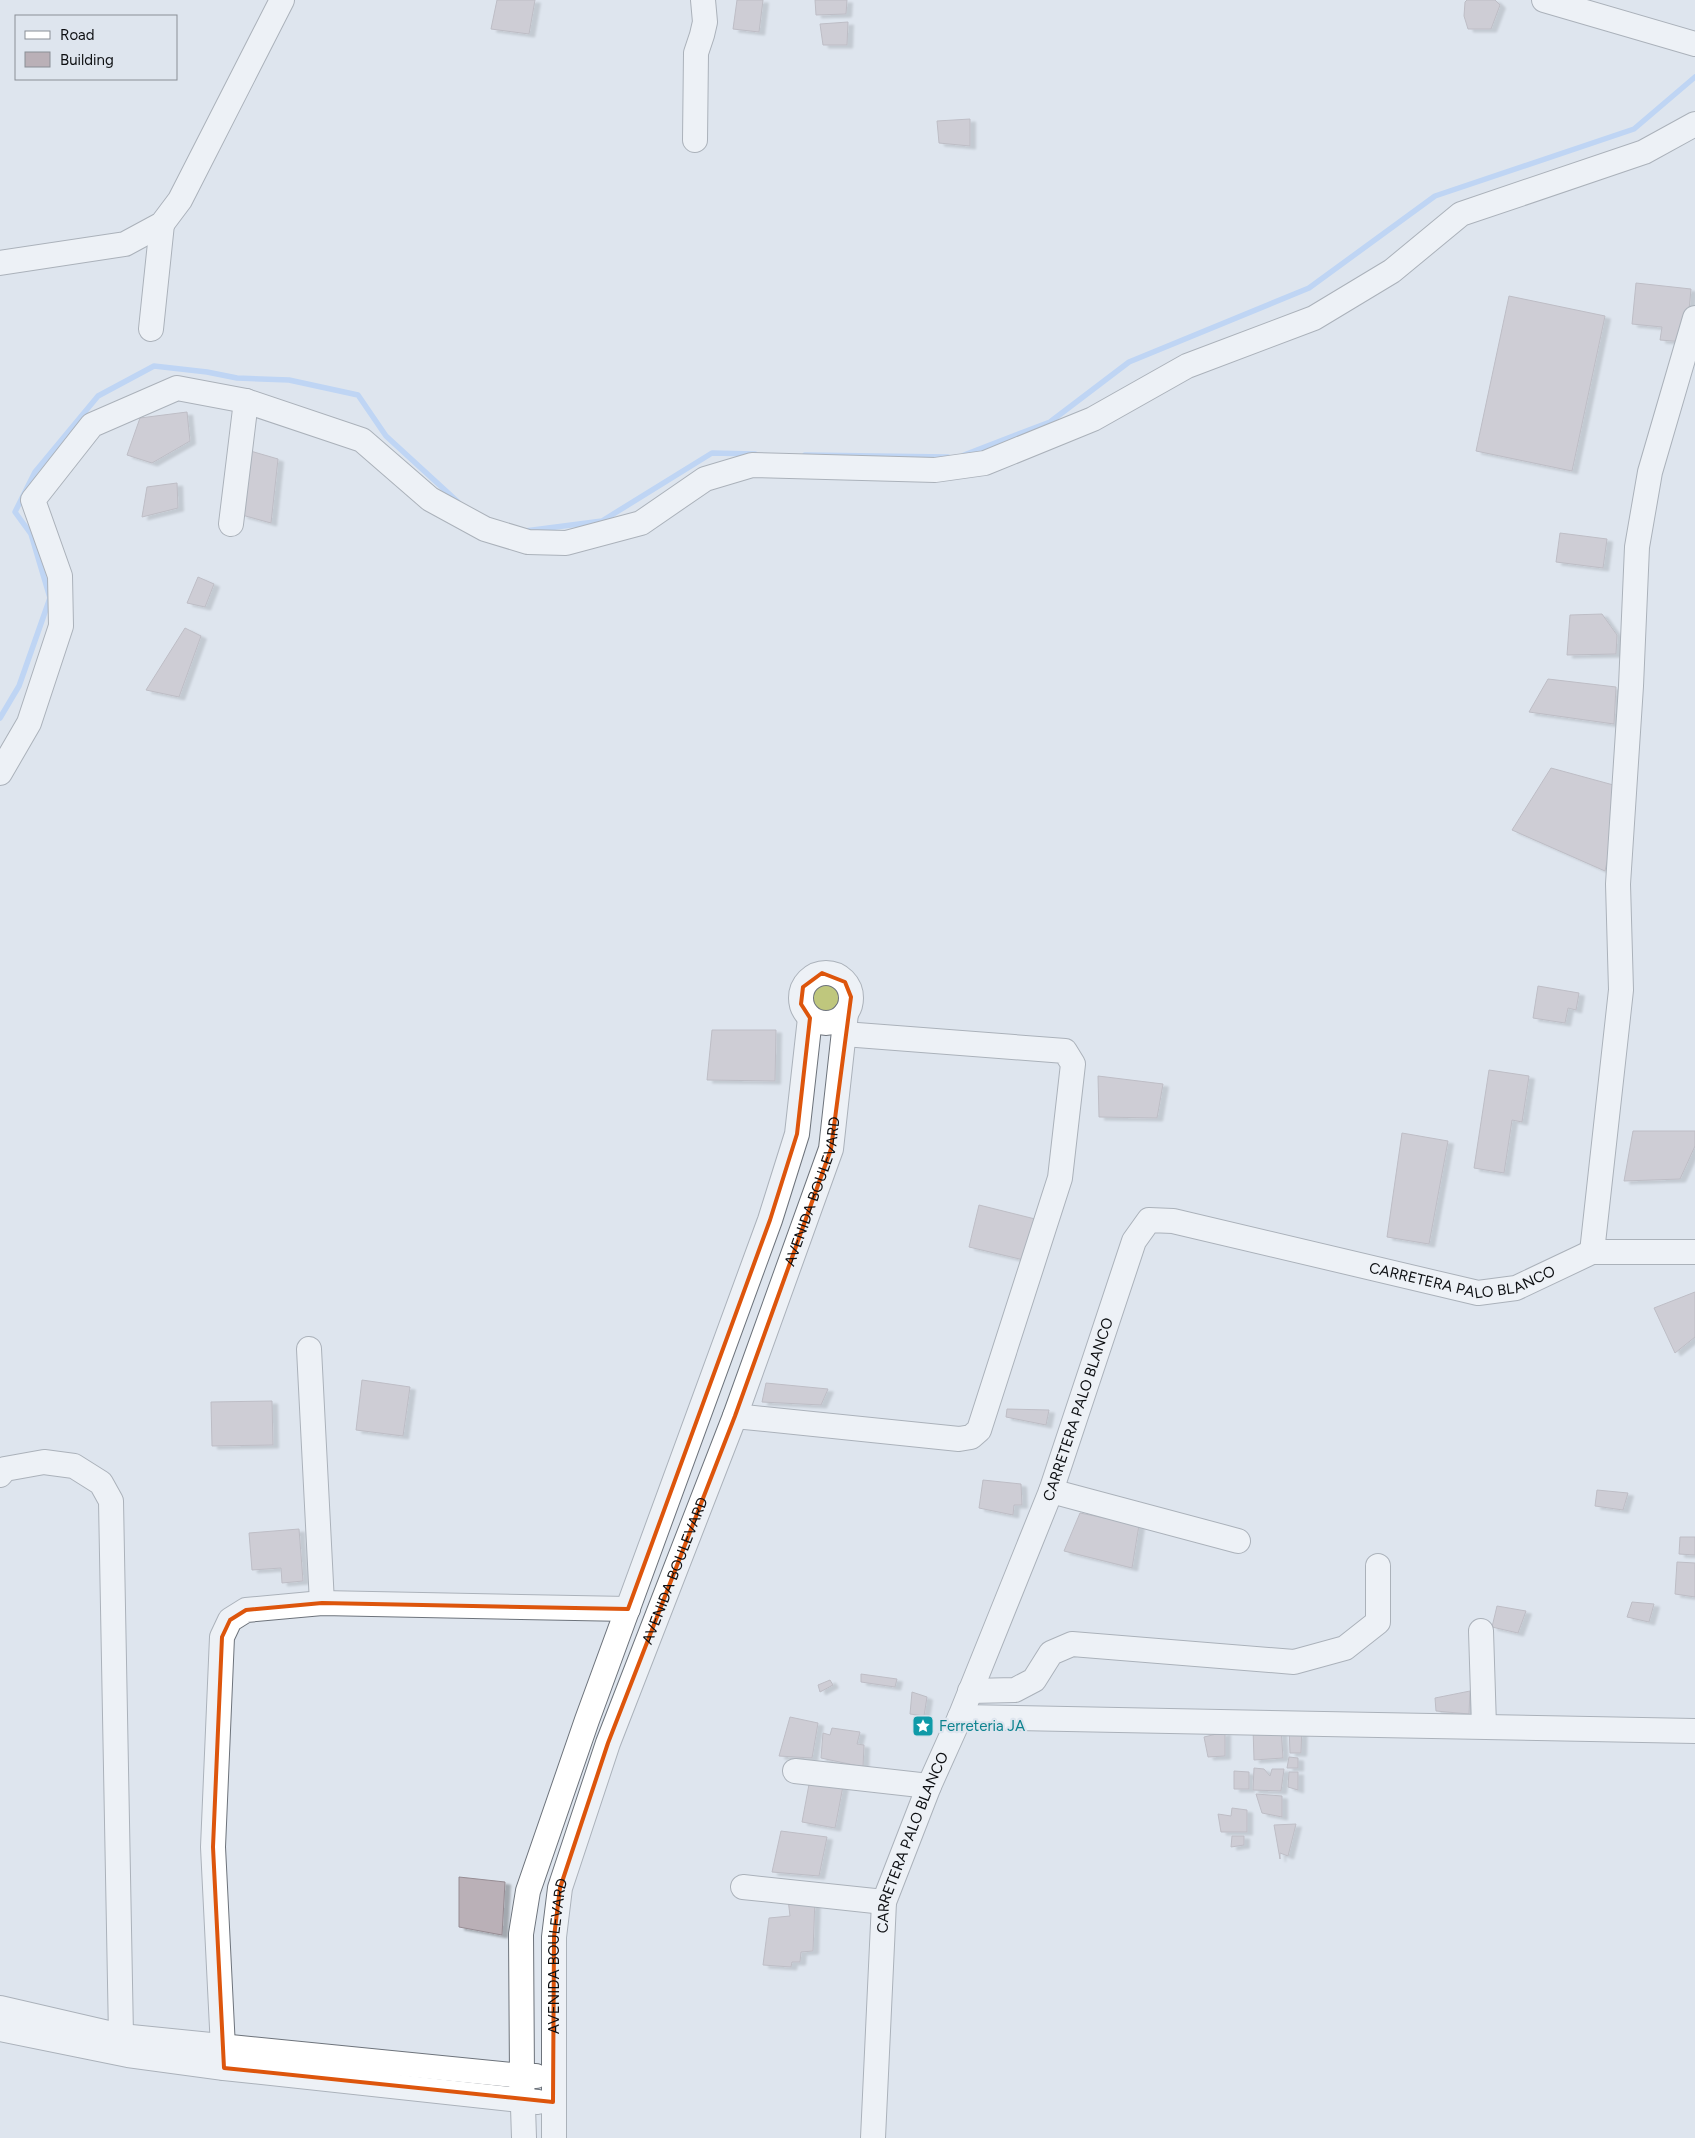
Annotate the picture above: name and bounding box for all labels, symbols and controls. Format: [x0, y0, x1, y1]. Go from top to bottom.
legend [15, 15, 178, 80]
text: Road [60, 26, 95, 44]
text: Building [60, 51, 114, 69]
street label: AVENIDA BOULEVARD [781, 1116, 844, 1269]
street label: CARRETERA PALO BLANCO [1366, 1255, 1558, 1277]
text: CARRETERA PALO BLANCO [1367, 1259, 1558, 1302]
street label: CARRETERA PALO BLANCO [1039, 1315, 1117, 1504]
street label: AVENIDA BOULEVARD [638, 1494, 712, 1647]
place icon: Ferreteria JA [911, 1714, 935, 1738]
place label: Ferreteria JA [939, 1717, 1025, 1735]
street label: CARRETERA PALO BLANCO [874, 1749, 952, 1934]
street label: AVENIDA BOULEVARD [545, 1876, 572, 2034]

